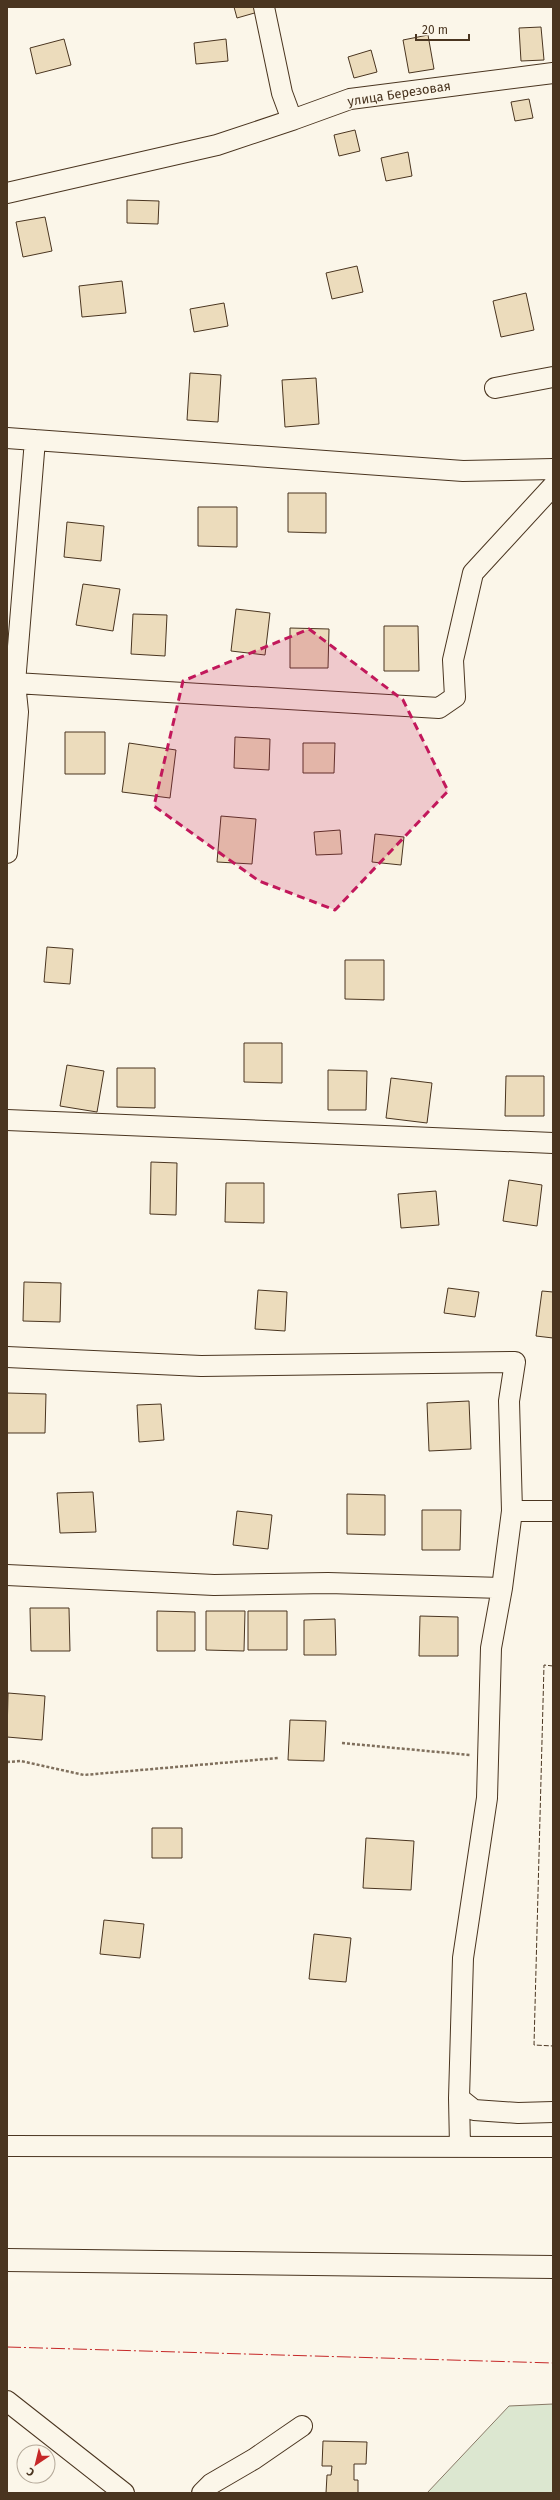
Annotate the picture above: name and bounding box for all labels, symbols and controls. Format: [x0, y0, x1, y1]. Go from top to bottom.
scale bar [416, 16, 469, 42]
text: 20 m [422, 23, 448, 37]
street label: улица Березовая [346, 78, 452, 109]
north arrow [16, 2444, 56, 2484]
text: С [24, 2464, 37, 2479]

